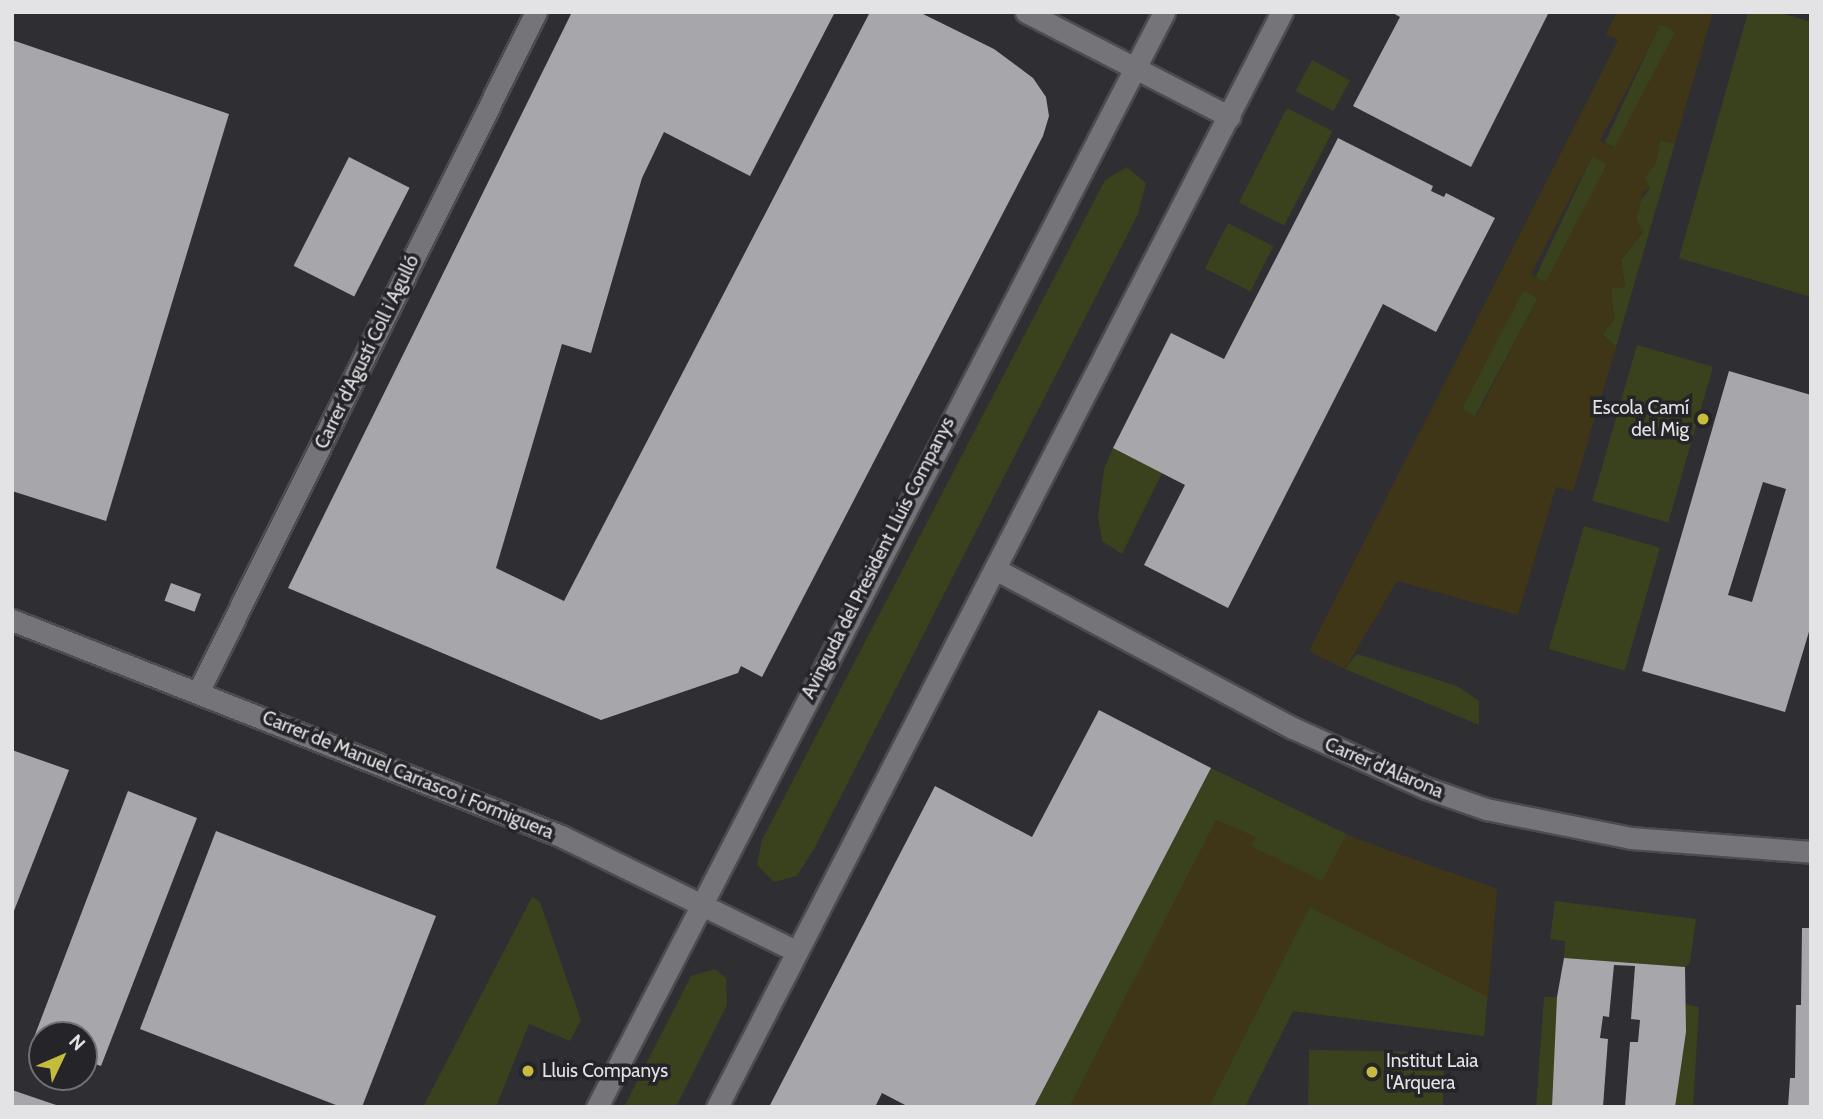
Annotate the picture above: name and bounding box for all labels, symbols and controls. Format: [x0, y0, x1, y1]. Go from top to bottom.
street label: Carrer d'Agustí Coll i Agulló [310, 251, 424, 453]
place label: Escola Camí del Mig [1592, 397, 1689, 441]
marker: Escola Camí del Mig [1695, 411, 1711, 427]
street label: Avinguda del President Lluís Companys [797, 413, 959, 703]
street label: Carrer de Manuel Carrasco i Formiguera [259, 706, 557, 844]
street label: Carrer d'Alarona [1321, 733, 1447, 803]
north arrow [28, 1021, 98, 1091]
text: N [64, 1030, 90, 1055]
place label: Institut Laia l'Arquera [1386, 1050, 1478, 1094]
place label: Lluis Companys [542, 1060, 668, 1082]
marker: Lluis Companys [520, 1063, 536, 1079]
marker: Institut Laia l'Arquera [1364, 1064, 1380, 1080]

